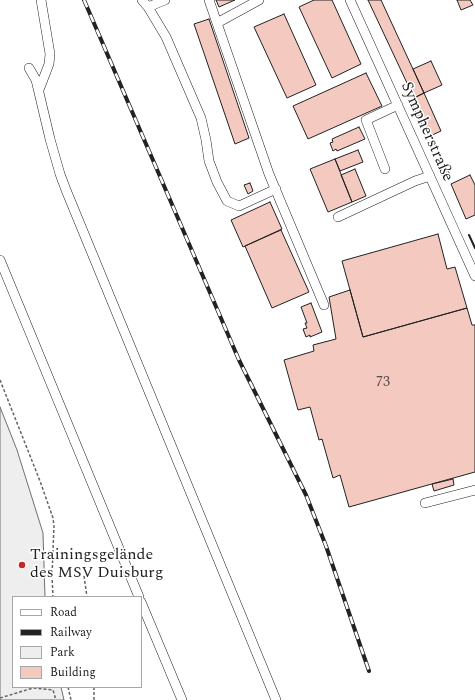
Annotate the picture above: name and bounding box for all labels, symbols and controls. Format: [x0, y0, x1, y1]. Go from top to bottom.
street label: Sympherstraße [395, 79, 457, 185]
house number: 73 [376, 375, 390, 391]
place label: Trainingsgelände des MSV Duisburg [30, 546, 163, 584]
marker: Trainingsgelände des MSV Duisburg [17, 560, 27, 570]
legend [12, 596, 142, 688]
text: Road [50, 603, 77, 622]
text: Railway [50, 623, 92, 642]
text: Park [50, 643, 75, 662]
text: Building [50, 663, 96, 682]

